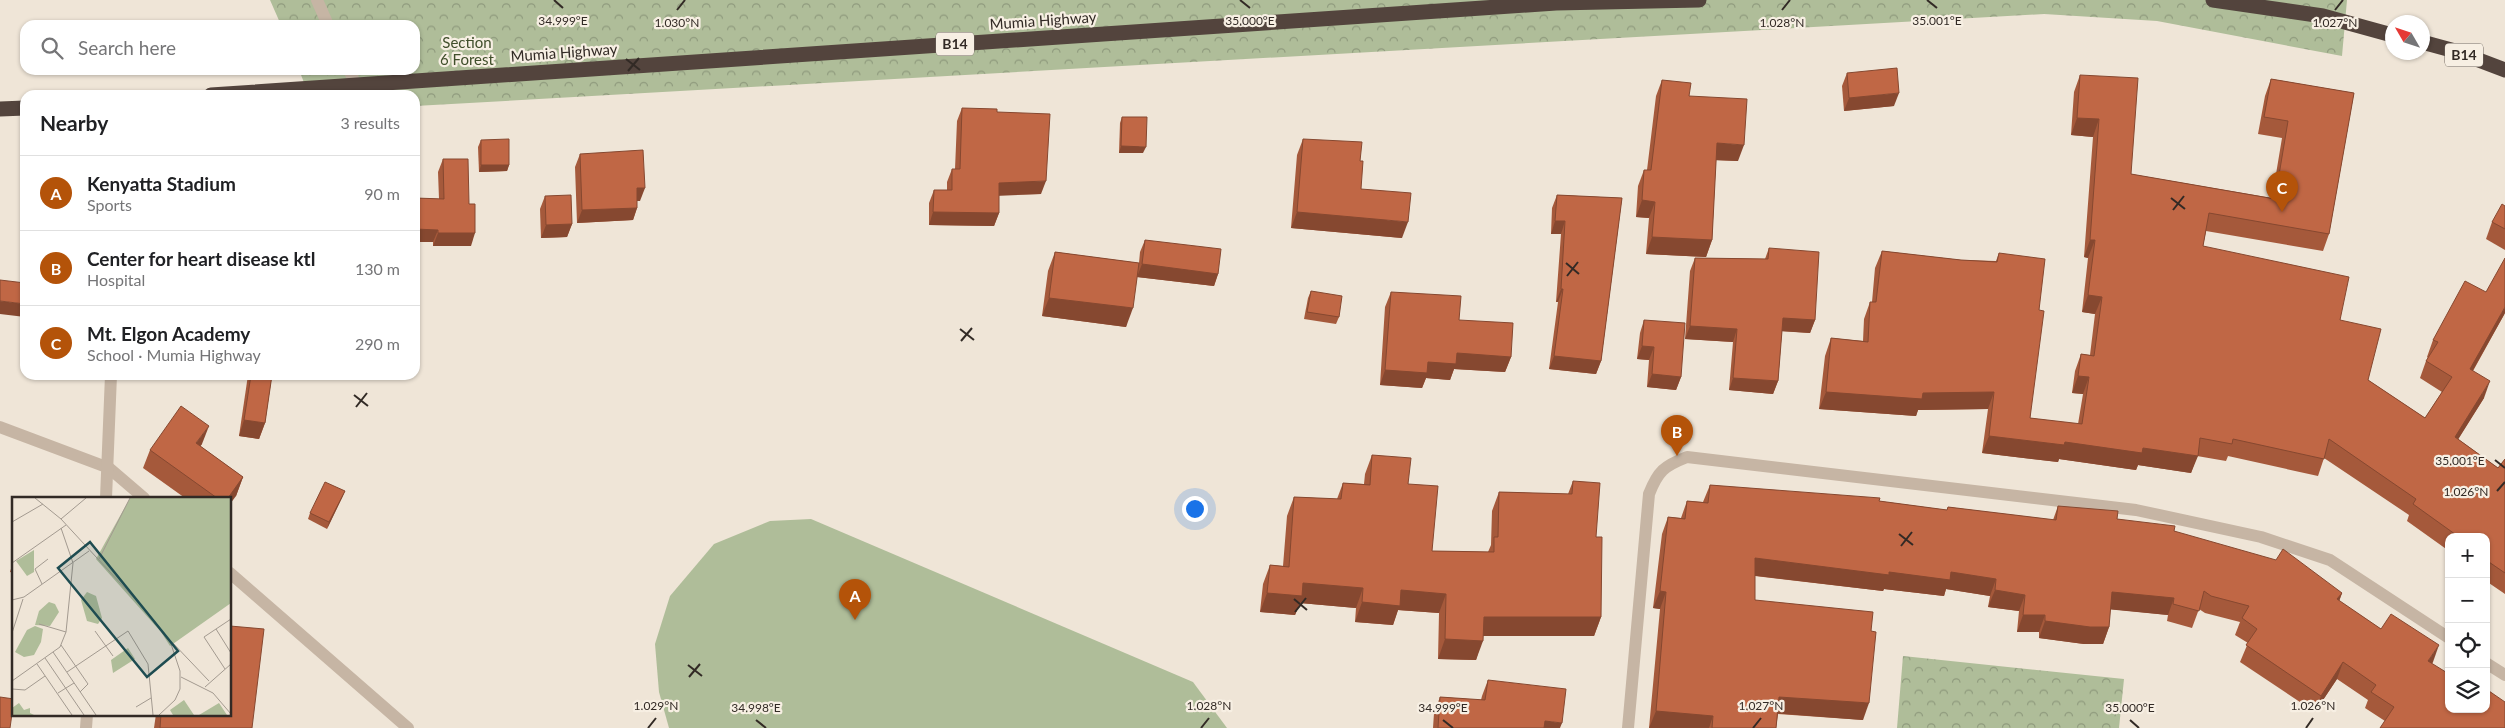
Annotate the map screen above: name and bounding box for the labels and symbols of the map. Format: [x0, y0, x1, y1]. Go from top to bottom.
street label: Mumia Highway [989, 7, 1097, 33]
text: 34.999°E [538, 13, 588, 28]
text: 35.000°E [1225, 13, 1275, 28]
text: 35.001°E [1912, 13, 1962, 28]
text: 1.030°N [655, 15, 699, 30]
text: 1.028°N [1760, 15, 1804, 30]
text: 1.027°N [2313, 15, 2357, 30]
north arrow [2385, 15, 2430, 60]
park label: Section 6 Forest [440, 33, 495, 68]
road number: B14 [936, 33, 974, 56]
street label: Mumia Highway [510, 39, 618, 65]
road number: B14 [2445, 44, 2483, 66]
pin: C [2266, 171, 2298, 212]
pin: B [1661, 415, 1693, 456]
text: 35.001°E [2435, 453, 2485, 468]
text: 1.026°N [2444, 484, 2488, 499]
your location [1182, 496, 1208, 522]
inset map [12, 497, 231, 716]
pin: A [839, 579, 871, 620]
text: 1.029°N [634, 698, 678, 713]
text: 1.028°N [1187, 698, 1231, 713]
text: 1.027°N [1739, 698, 1783, 713]
text: 1.026°N [2291, 698, 2335, 713]
text: 34.998°E [731, 700, 781, 715]
text: 34.999°E [1418, 700, 1468, 715]
text: 35.000°E [2105, 700, 2155, 715]

